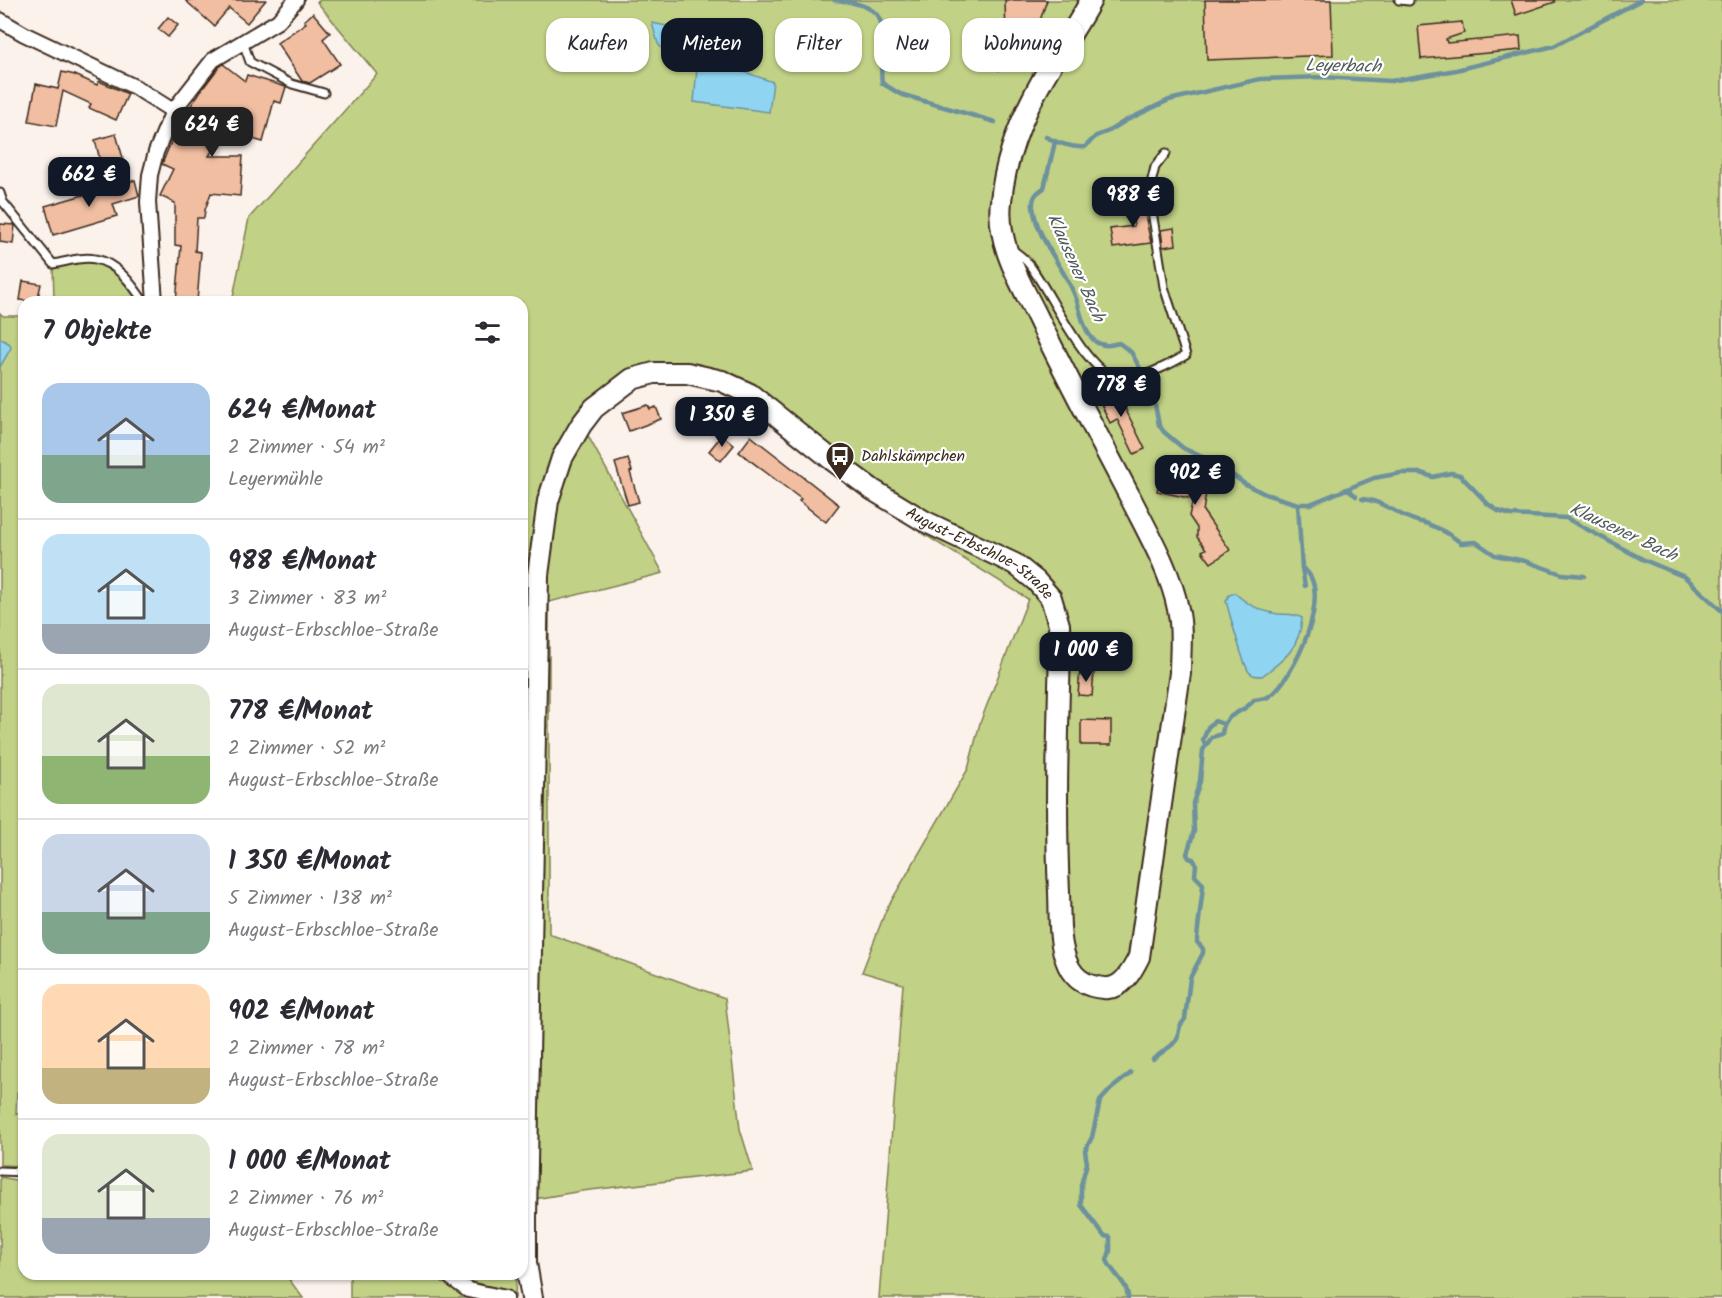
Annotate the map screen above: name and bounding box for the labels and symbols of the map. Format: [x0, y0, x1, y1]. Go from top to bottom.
water label: Leyerbach [1305, 52, 1383, 82]
pin: 624 € [170, 107, 254, 158]
pin: 662 € [47, 157, 131, 208]
pin: 988 € [1091, 177, 1175, 228]
water label: Klausener Bach [1038, 209, 1112, 328]
pin: 778 € [1079, 367, 1163, 418]
pin: 1 350 € [667, 397, 777, 448]
bus stop icon: Dahlskämpchen [824, 440, 856, 482]
place label: Dahlskämpchen [861, 444, 965, 469]
pin: 902 € [1153, 455, 1237, 506]
water label: Klausener Bach [1564, 495, 1683, 571]
street label: August-Erbschloe-Straße [901, 500, 1060, 605]
pin: 1 000 € [1031, 632, 1141, 683]

